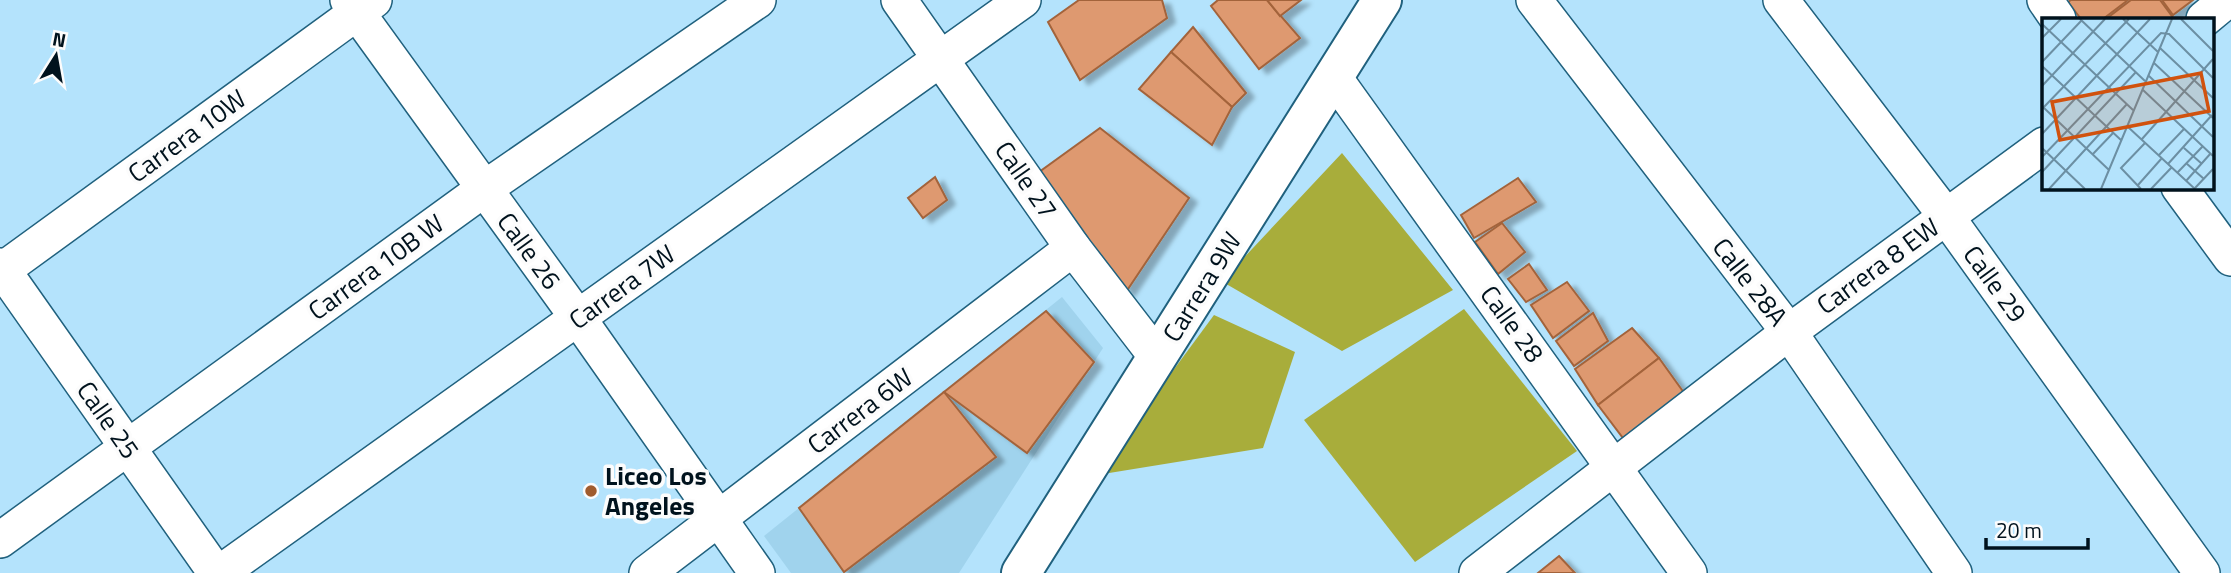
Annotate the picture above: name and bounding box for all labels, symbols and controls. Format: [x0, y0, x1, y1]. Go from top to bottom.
inset map [2042, 18, 2214, 189]
north arrow [21, 21, 91, 91]
text: N [50, 23, 69, 54]
street label: Carrera 10W [119, 79, 254, 192]
street label: Calle 27 [985, 133, 1067, 227]
street label: Carrera 10B W [300, 204, 452, 329]
street label: Calle 26 [488, 204, 571, 297]
street label: Carrera 8 EW [1808, 208, 1947, 324]
street label: Carrera 9W [1152, 224, 1251, 349]
street label: Calle 28A [1703, 229, 1797, 334]
street label: Carrera 7W [560, 235, 683, 339]
street label: Calle 29 [1954, 237, 2037, 330]
street label: Calle 28 [1471, 277, 1554, 370]
street label: Carrera 6W [799, 358, 921, 463]
street label: Calle 25 [67, 373, 149, 467]
place label: Liceo Los Angeles [605, 456, 707, 525]
marker: Liceo Los Angeles [583, 483, 599, 499]
scale bar [1986, 506, 2088, 550]
text: 20 m [1996, 514, 2042, 546]

